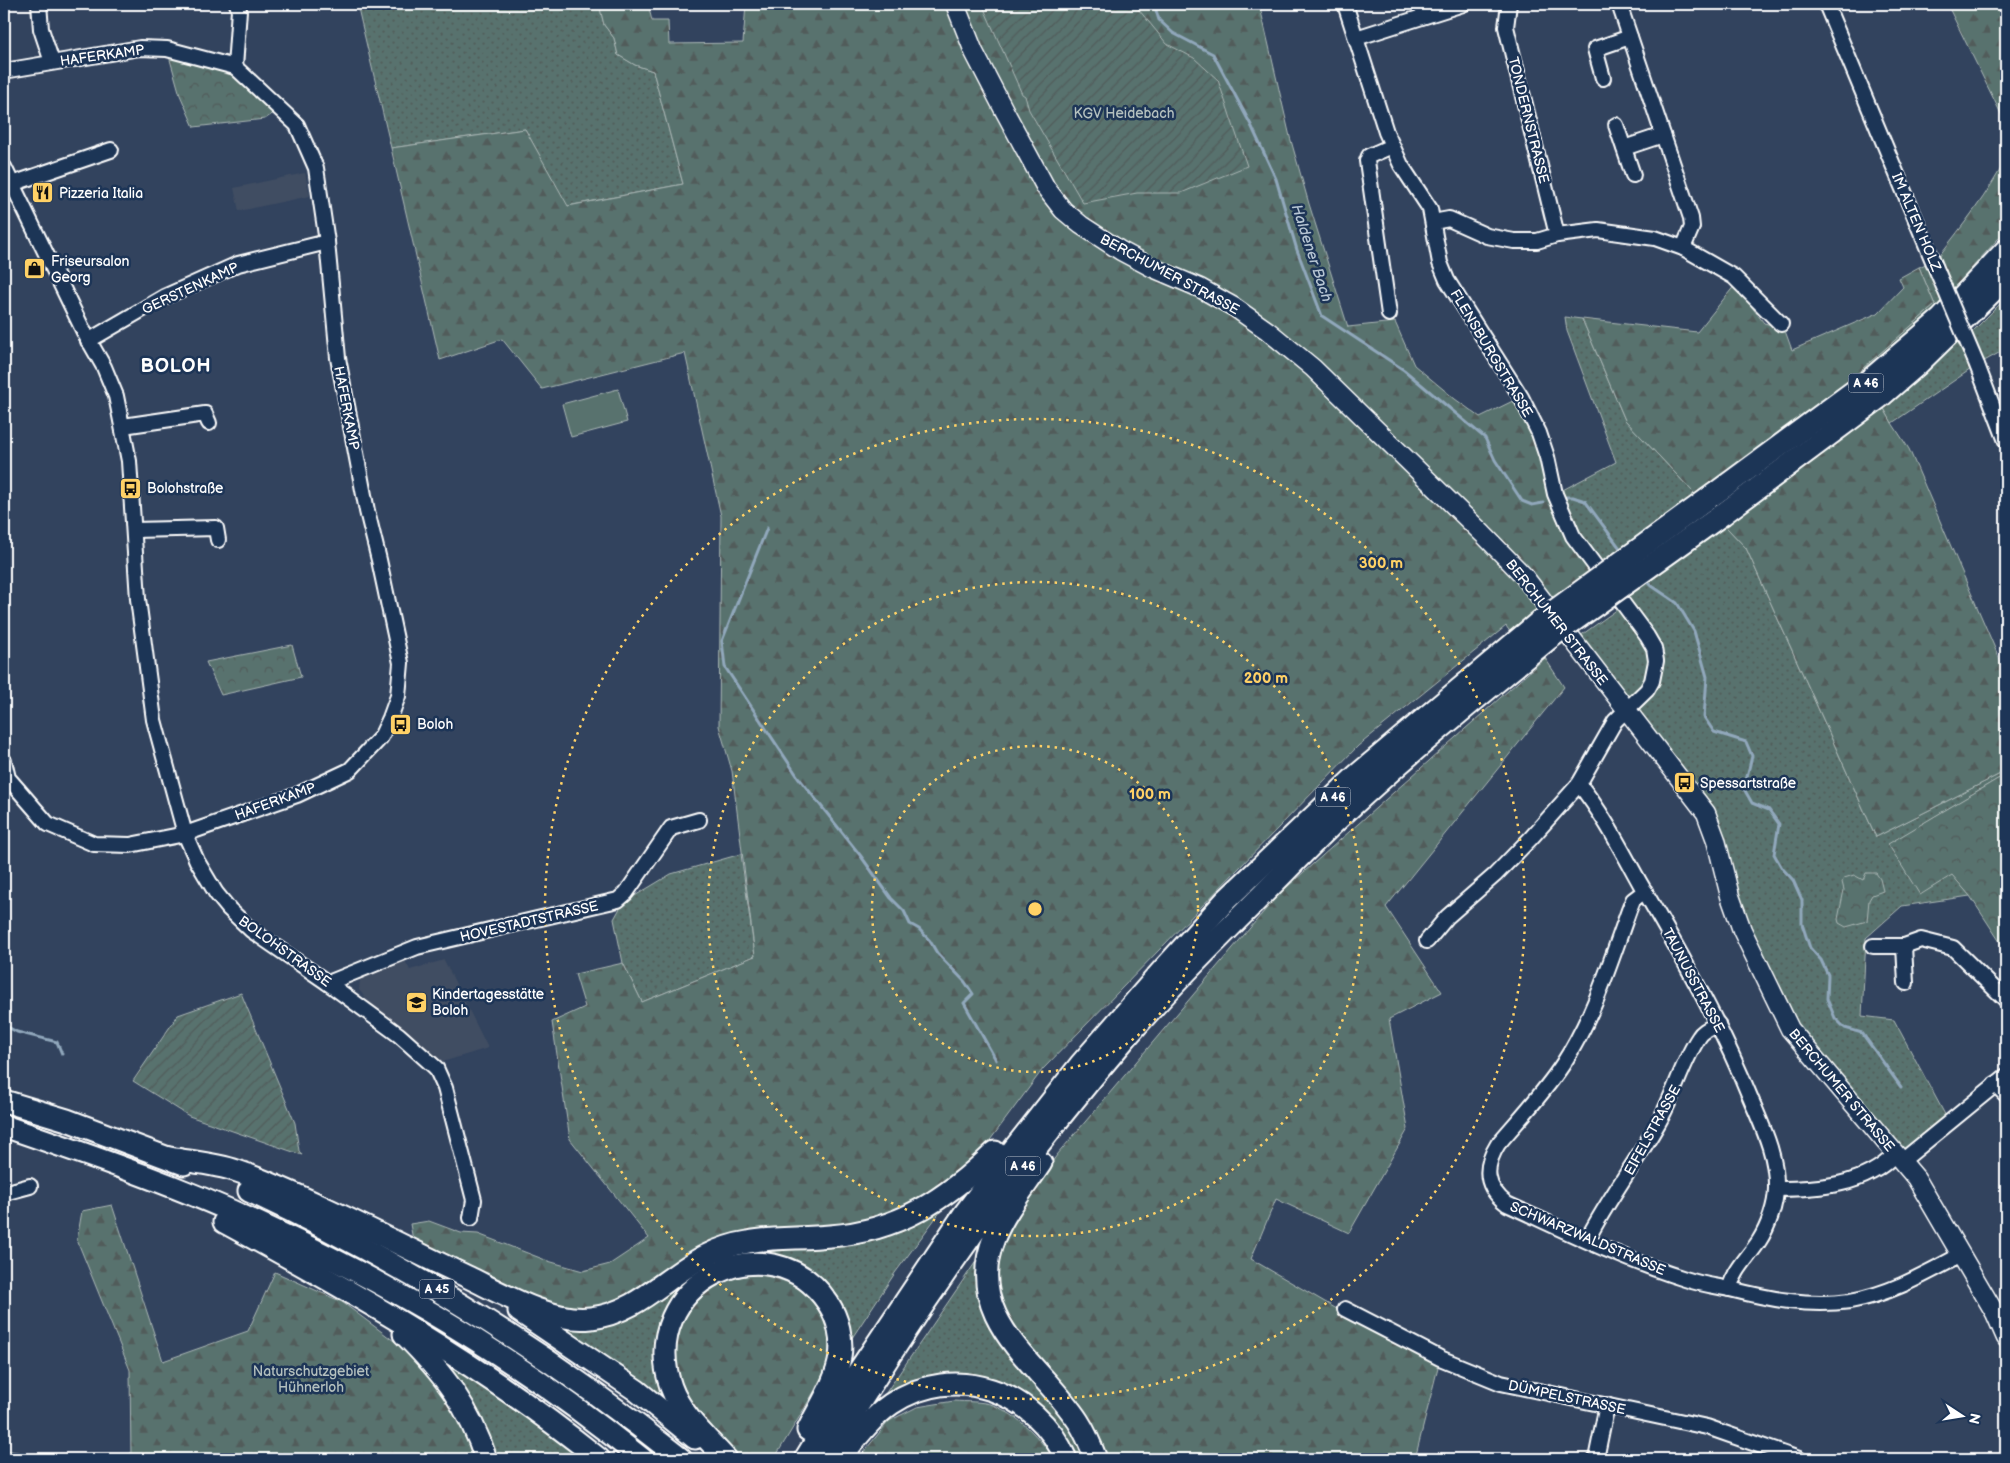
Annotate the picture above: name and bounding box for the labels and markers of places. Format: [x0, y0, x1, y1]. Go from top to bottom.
restaurant icon: Pizzeria Italia [31, 181, 55, 205]
place label: Pizzeria Italia [59, 185, 143, 202]
place label: Friseursalon Georg [51, 253, 130, 286]
shop icon: Friseursalon Georg [23, 257, 47, 281]
bus stop icon: Bolohstraße [119, 476, 143, 500]
place label: Bolohstraße [147, 480, 223, 497]
bus stop icon: Boloh [389, 712, 413, 736]
place label: Boloh [417, 716, 454, 733]
bus stop icon: Spessartstraße [1672, 771, 1696, 795]
place label: Spessartstraße [1700, 775, 1796, 792]
centre of rings [1026, 900, 1044, 918]
place label: Kindertagesstätte Boloh [432, 986, 544, 1019]
school or university icon: Kindertagesstätte Boloh [404, 990, 428, 1014]

